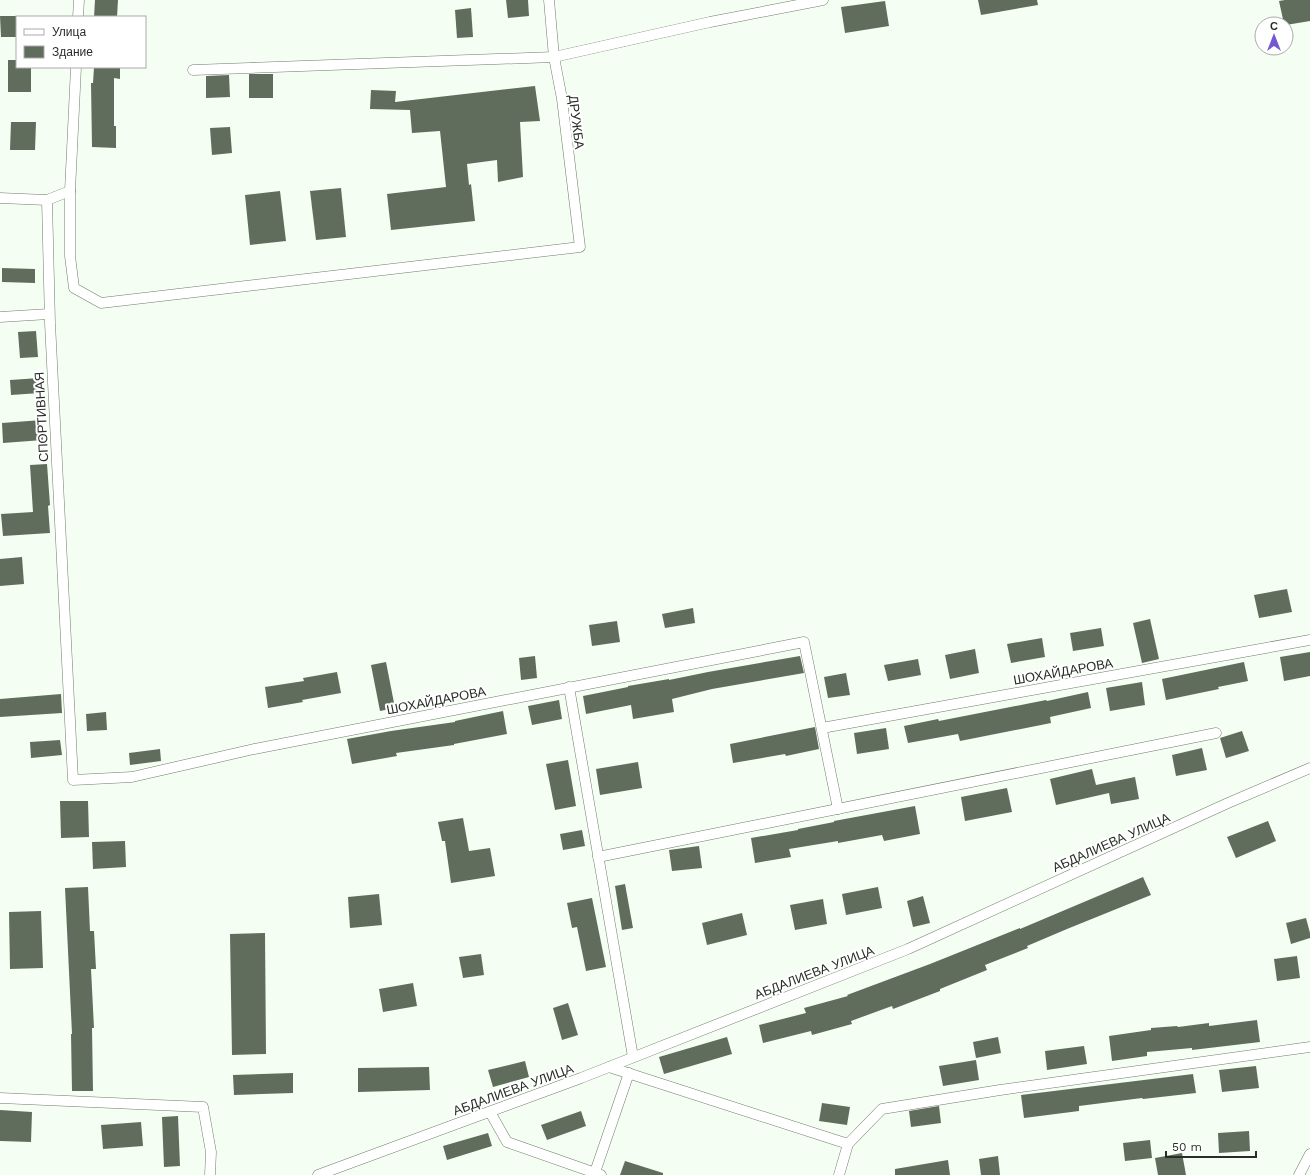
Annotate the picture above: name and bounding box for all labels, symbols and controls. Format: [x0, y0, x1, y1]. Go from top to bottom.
legend [16, 16, 146, 68]
north arrow [1254, 16, 1294, 56]
text: С [1270, 20, 1278, 33]
text: Улица [52, 25, 86, 39]
text: Здание [52, 45, 93, 59]
street label: ДРУЖБА [566, 94, 587, 150]
street label: СПОРТИВНАЯ [32, 371, 51, 462]
street label: ШОХАЙДАРОВА [1012, 655, 1114, 688]
street label: ШОХАЙДАРОВА [385, 683, 487, 717]
street label: АБДАЛИЕВА УЛИЦА [1050, 810, 1172, 875]
street label: АБДАЛИЕВА УЛИЦА [752, 943, 876, 1002]
street label: АБДАЛИЕВА УЛИЦА [451, 1061, 576, 1118]
scale bar [1166, 1133, 1256, 1159]
text: 50 m [1172, 1140, 1202, 1154]

